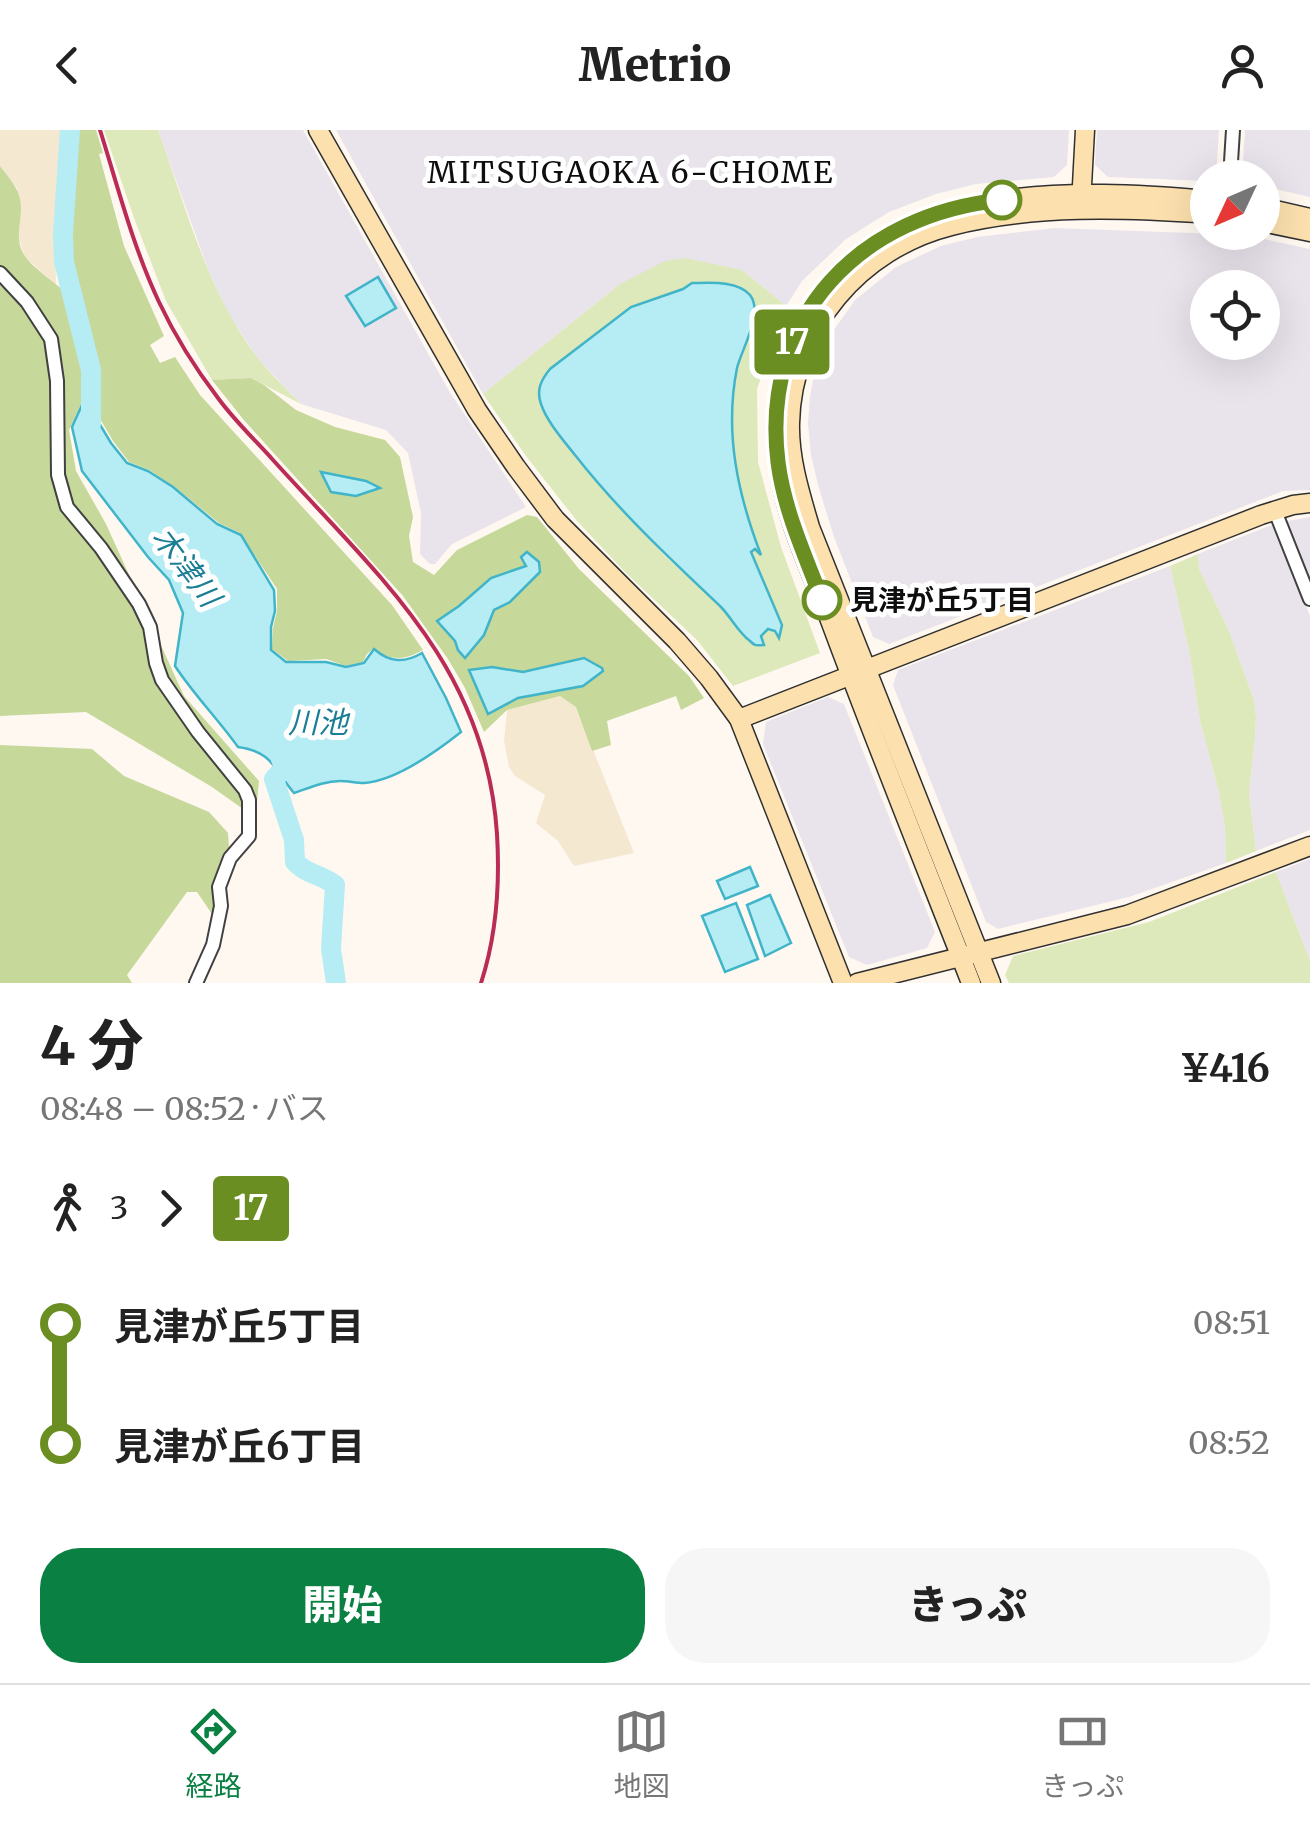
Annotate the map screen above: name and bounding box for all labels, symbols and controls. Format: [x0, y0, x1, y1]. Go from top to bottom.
text: Metrio [579, 37, 731, 93]
icon: back [40, 38, 95, 93]
icon: person [1215, 38, 1270, 93]
district label: MITSUGAOKA 6-CHOME [427, 153, 835, 191]
north arrow [1190, 160, 1280, 250]
map controls [1190, 160, 1280, 360]
unlabelled marker [983, 181, 1021, 219]
button: locate [1190, 270, 1280, 360]
line badge: 17 [747, 310, 837, 374]
text: 17 [774, 320, 810, 364]
water label: 木津川 [145, 519, 231, 616]
marker: 見津が丘5丁目 [803, 581, 841, 619]
place label: 見津が丘5丁目 [850, 582, 1034, 618]
water label: 川池 [288, 703, 351, 741]
text: 4 分 [40, 1011, 143, 1080]
text: ¥416 [1180, 1045, 1270, 1092]
text: 08:48 – 08:52 · バス [40, 1089, 329, 1129]
icon: walk [40, 1181, 95, 1236]
icon: forward [143, 1181, 198, 1236]
text: 17 [233, 1186, 269, 1230]
text: 3 [110, 1188, 128, 1228]
text: 見津が丘5丁目 [114, 1303, 364, 1350]
text: 08:51 [1193, 1303, 1270, 1343]
text: 見津が丘6丁目 [114, 1423, 365, 1470]
text: 08:52 [1188, 1423, 1270, 1463]
button: 開始 [40, 1548, 645, 1663]
button: きっぷ [665, 1548, 1270, 1663]
tab: 経路 [186, 1704, 242, 1804]
tab: 地図 [614, 1704, 670, 1804]
tab: きっぷ [1041, 1704, 1124, 1804]

